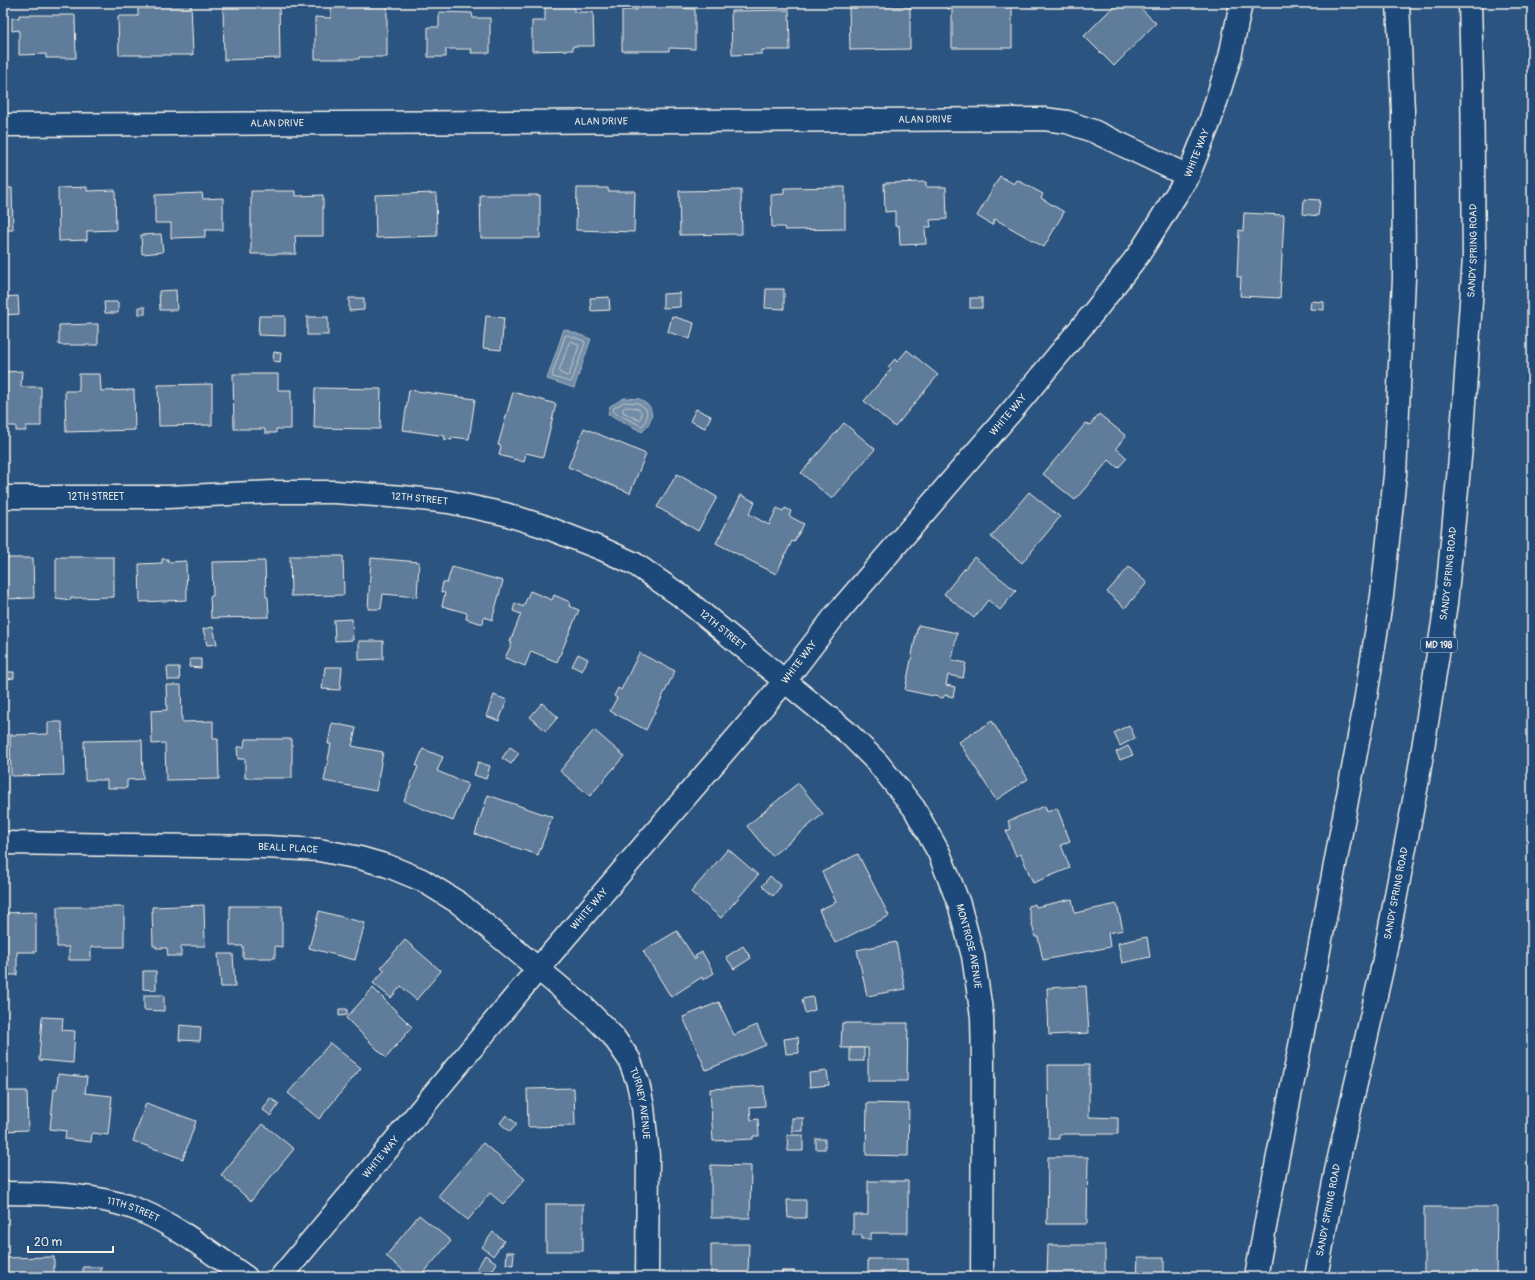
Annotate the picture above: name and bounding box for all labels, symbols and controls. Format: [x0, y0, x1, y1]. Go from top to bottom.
street label: ALAN DRIVE [898, 114, 952, 126]
street label: ALAN DRIVE [574, 115, 628, 128]
street label: ALAN DRIVE [250, 117, 304, 130]
street label: WHITE WAY [1182, 127, 1212, 179]
street label: SANDY SPRING ROAD [1465, 204, 1480, 298]
street label: WHITE WAY [987, 392, 1029, 438]
street label: 12TH STREET [391, 490, 449, 508]
street label: 12TH STREET [68, 491, 125, 503]
street label: SANDY SPRING ROAD [1437, 526, 1459, 621]
street label: 12TH STREET [697, 607, 749, 653]
street label: WHITE WAY [779, 638, 820, 686]
road number: MD 198 [1421, 638, 1457, 652]
street label: BEALL PLACE [258, 841, 318, 856]
street label: SANDY SPRING ROAD [1382, 846, 1411, 941]
street label: WHITE WAY [568, 886, 611, 932]
street label: MONTROSE AVENUE [953, 903, 984, 989]
street label: TURNEY AVENUE [627, 1066, 652, 1140]
street label: WHITE WAY [360, 1134, 402, 1181]
street label: SANDY SPRING ROAD [1314, 1163, 1343, 1257]
street label: 11TH STREET [106, 1195, 162, 1225]
scale bar [28, 1228, 113, 1254]
text: 20 m [34, 1235, 63, 1250]

